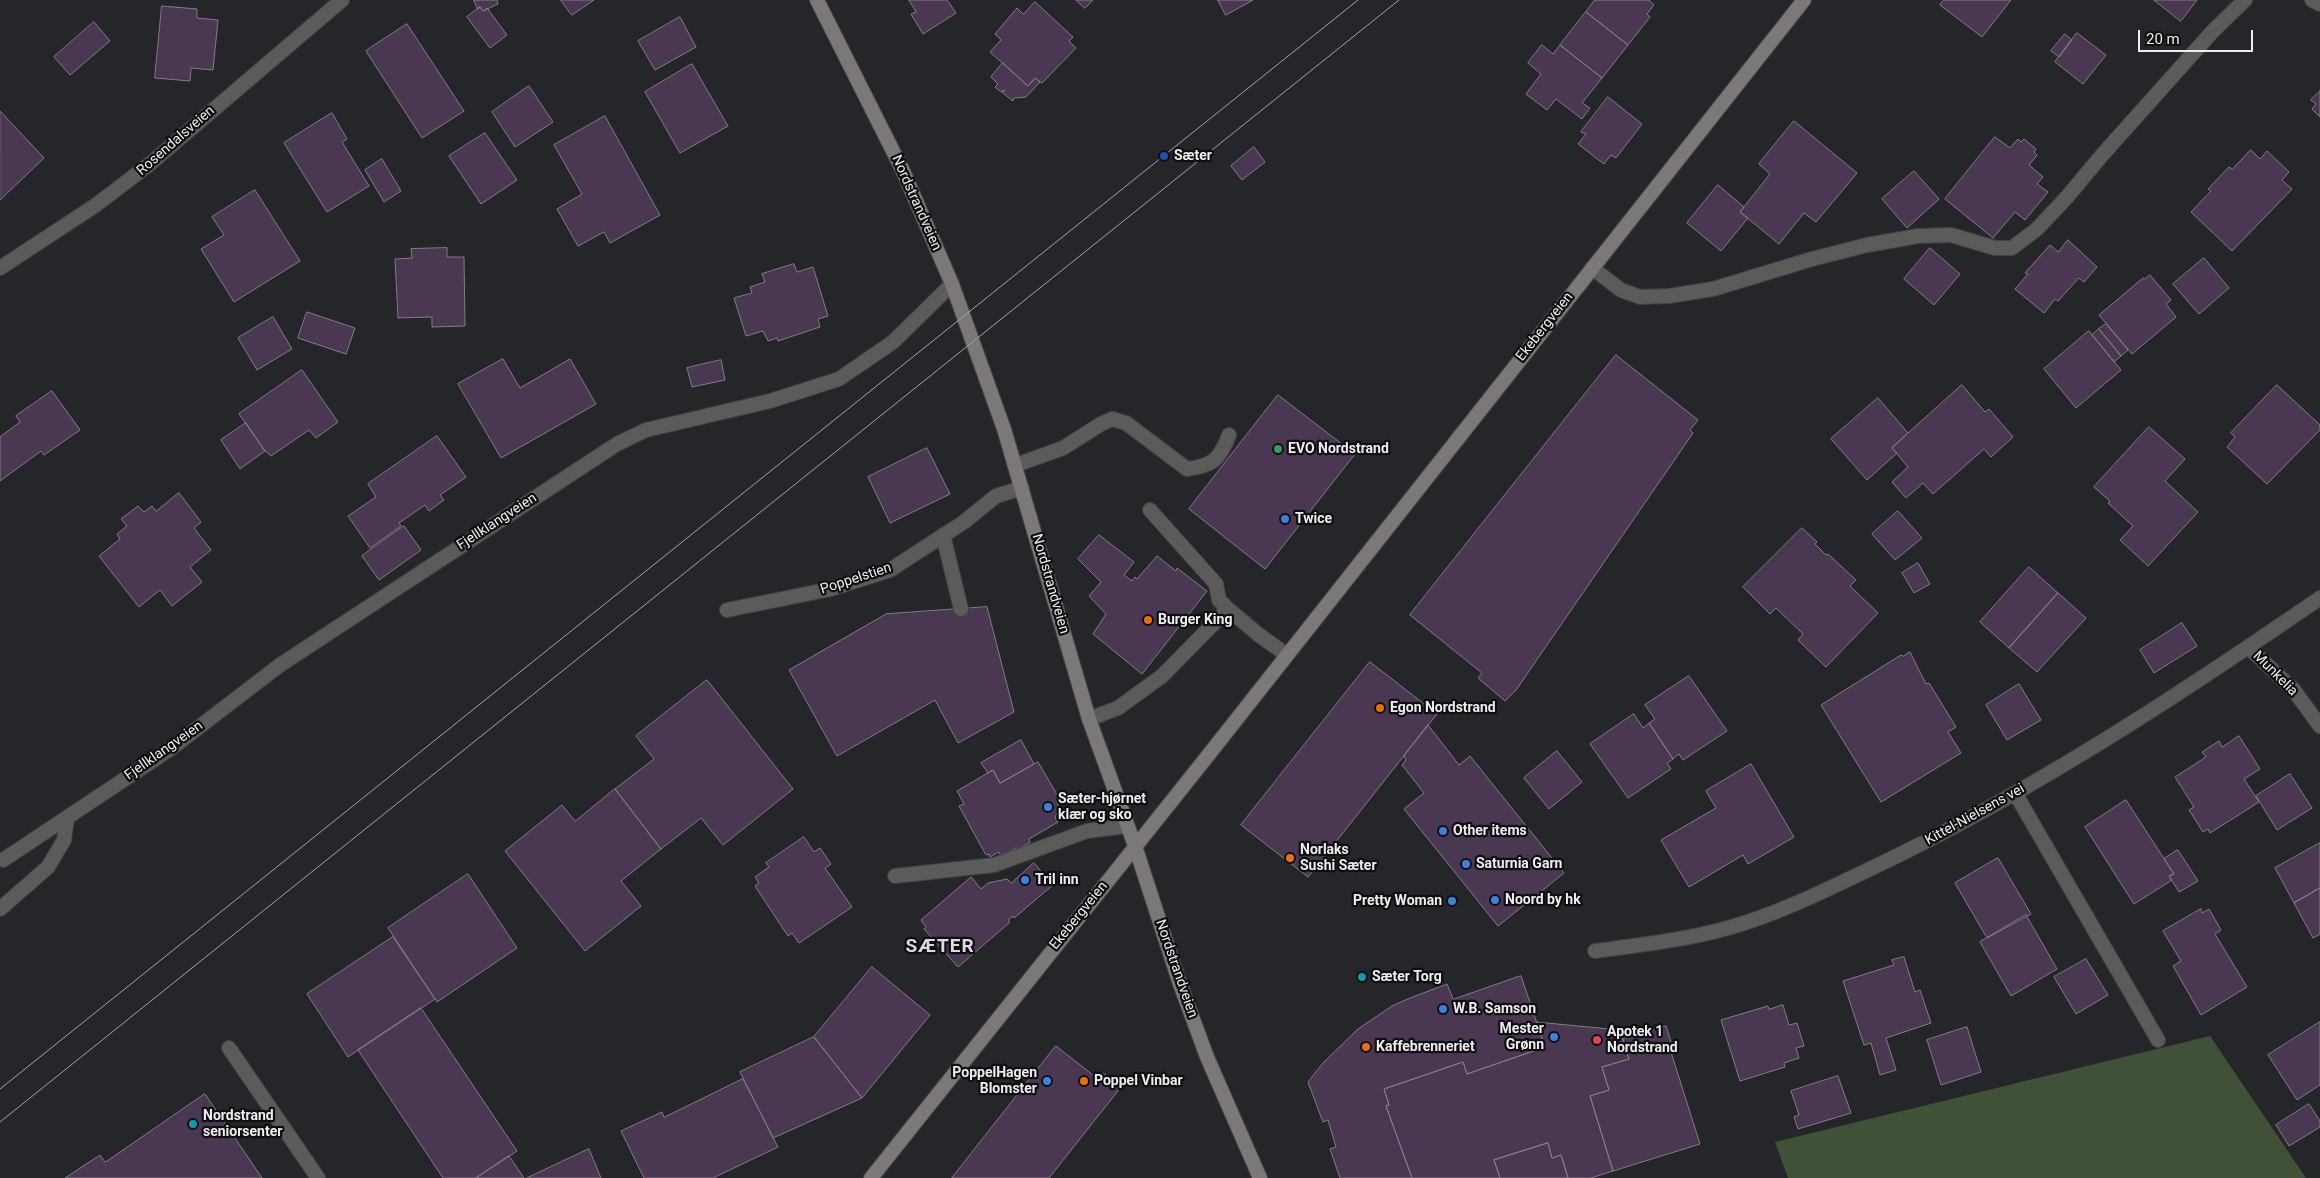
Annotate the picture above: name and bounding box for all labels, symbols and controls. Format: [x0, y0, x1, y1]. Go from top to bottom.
scale bar [2140, 20, 2255, 52]
text: 20 m [2146, 30, 2180, 48]
street label: Rosendalsveien [134, 103, 218, 179]
place label: Sæter [1174, 148, 1212, 164]
marker: Sæter [1158, 150, 1170, 162]
street label: Nordstrandveien [887, 153, 945, 253]
street label: Ekebergveien [1513, 289, 1577, 365]
place label: EVO Nordstrand [1288, 441, 1389, 457]
marker: EVO Nordstrand [1272, 443, 1284, 455]
street label: Fjellklangveien [454, 490, 540, 554]
place label: Twice [1295, 511, 1332, 527]
marker: Twice [1279, 513, 1291, 525]
street label: Nordstrandveien [1028, 532, 1072, 636]
street label: Poppelstien [818, 560, 894, 598]
place label: Burger King [1158, 612, 1232, 628]
marker: Burger King [1142, 614, 1154, 626]
street label: Munkelia [2249, 648, 2301, 700]
place label: Egon Nordstrand [1390, 700, 1496, 716]
marker: Egon Nordstrand [1374, 702, 1386, 714]
street label: Fjellklangveien [122, 718, 206, 784]
street label: Kittel-Nielsens vei [1922, 781, 2028, 849]
place label: Sæter-hjørnet klær og sko [1058, 791, 1146, 824]
marker: Sæter-hjørnet klær og sko [1042, 801, 1054, 813]
place label: Other items [1453, 823, 1527, 839]
marker: Other items [1437, 825, 1449, 837]
place label: Norlaks Sushi Sæter [1300, 842, 1377, 874]
marker: Norlaks Sushi Sæter [1284, 852, 1296, 864]
place label: Saturnia Garn [1476, 856, 1562, 872]
marker: Saturnia Garn [1460, 858, 1472, 870]
place label: Tril inn [1035, 872, 1079, 888]
marker: Tril inn [1019, 874, 1031, 886]
street label: Ekebergveien [1046, 879, 1112, 953]
place label: Noord by hk [1505, 892, 1581, 908]
place label: Pretty Woman [1353, 893, 1442, 909]
marker: Noord by hk [1489, 894, 1501, 906]
marker: Pretty Woman [1446, 895, 1458, 907]
street label: Nordstrandveien [1151, 918, 1201, 1020]
district label: SÆTER [905, 936, 975, 958]
place label: Sæter Torg [1372, 969, 1442, 985]
marker: Sæter Torg [1356, 971, 1368, 983]
place label: W.B. Samson [1453, 1001, 1536, 1017]
marker: W.B. Samson [1437, 1003, 1449, 1015]
place label: Mester Grønn [1500, 1021, 1544, 1054]
place label: Apotek 1 Nordstrand [1607, 1024, 1678, 1056]
marker: Mester Grønn [1548, 1031, 1560, 1043]
marker: Apotek 1 Nordstrand [1591, 1034, 1603, 1046]
place label: Kaffebrenneriet [1376, 1039, 1475, 1055]
marker: Kaffebrenneriet [1360, 1041, 1372, 1053]
place label: PoppelHagen Blomster [952, 1065, 1037, 1098]
place label: Poppel Vinbar [1094, 1073, 1183, 1089]
marker: PoppelHagen Blomster [1041, 1075, 1053, 1087]
marker: Poppel Vinbar [1078, 1075, 1090, 1087]
place label: Nordstrand seniorsenter [203, 1108, 282, 1140]
marker: Nordstrand seniorsenter [187, 1118, 199, 1130]

